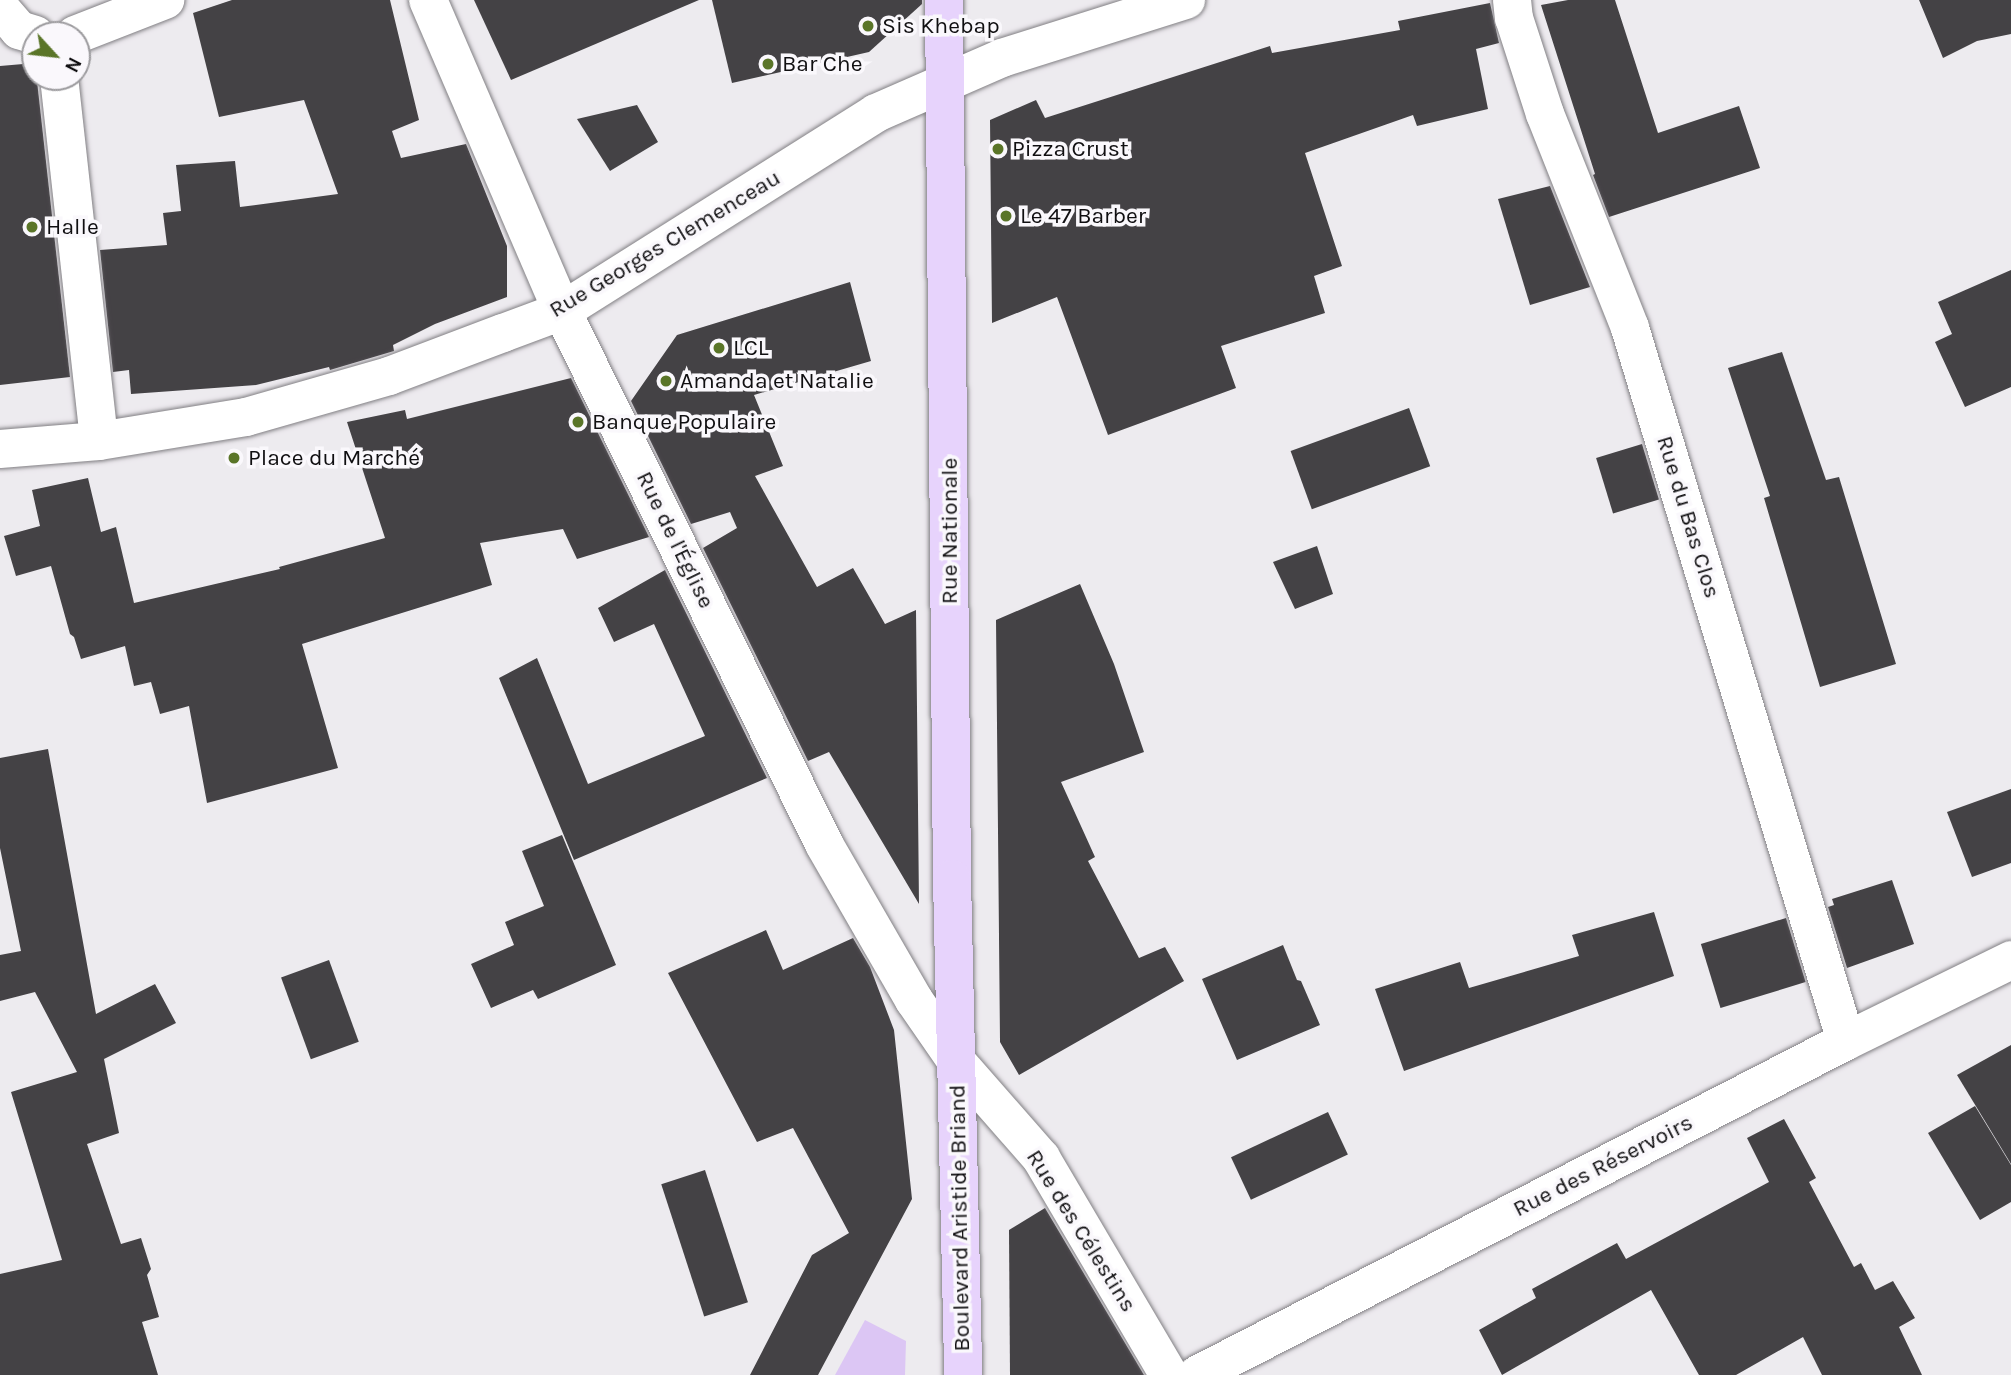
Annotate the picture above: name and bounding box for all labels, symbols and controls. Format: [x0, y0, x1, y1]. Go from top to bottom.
place label: Sis Khebap [882, 12, 1000, 40]
marker: Sis Khebap [860, 18, 876, 34]
north arrow [21, 21, 91, 91]
place label: Bar Che [782, 50, 863, 78]
text: N [60, 54, 86, 76]
marker: Bar Che [760, 56, 776, 72]
place label: Pizza Crust [1012, 135, 1129, 163]
marker: Pizza Crust [990, 141, 1006, 157]
street label: Rue Georges Clemenceau [544, 164, 786, 324]
place label: Le 47 Barber [1020, 202, 1146, 230]
marker: Le 47 Barber [998, 208, 1014, 224]
place label: Halle [46, 213, 99, 241]
marker: Halle [24, 219, 40, 235]
place label: LCL [733, 334, 769, 362]
marker: LCL [711, 340, 727, 356]
place label: Amanda et Natalie [680, 367, 874, 395]
marker: Amanda et Natalie [658, 373, 674, 389]
place label: Banque Populaire [592, 408, 776, 436]
marker: Banque Populaire [570, 414, 586, 430]
street label: Rue du Bas Clos [1650, 433, 1726, 601]
place label: Place du Marché [248, 444, 420, 472]
marker: Place du Marché [226, 450, 242, 466]
street label: Rue Nationale [936, 458, 964, 604]
street label: Rue de l'Église [630, 467, 720, 613]
street label: Boulevard Aristide Briand [944, 1084, 976, 1352]
street label: Rue des Réservoirs [1509, 1109, 1697, 1223]
street label: Rue des Célestins [1020, 1145, 1142, 1317]

